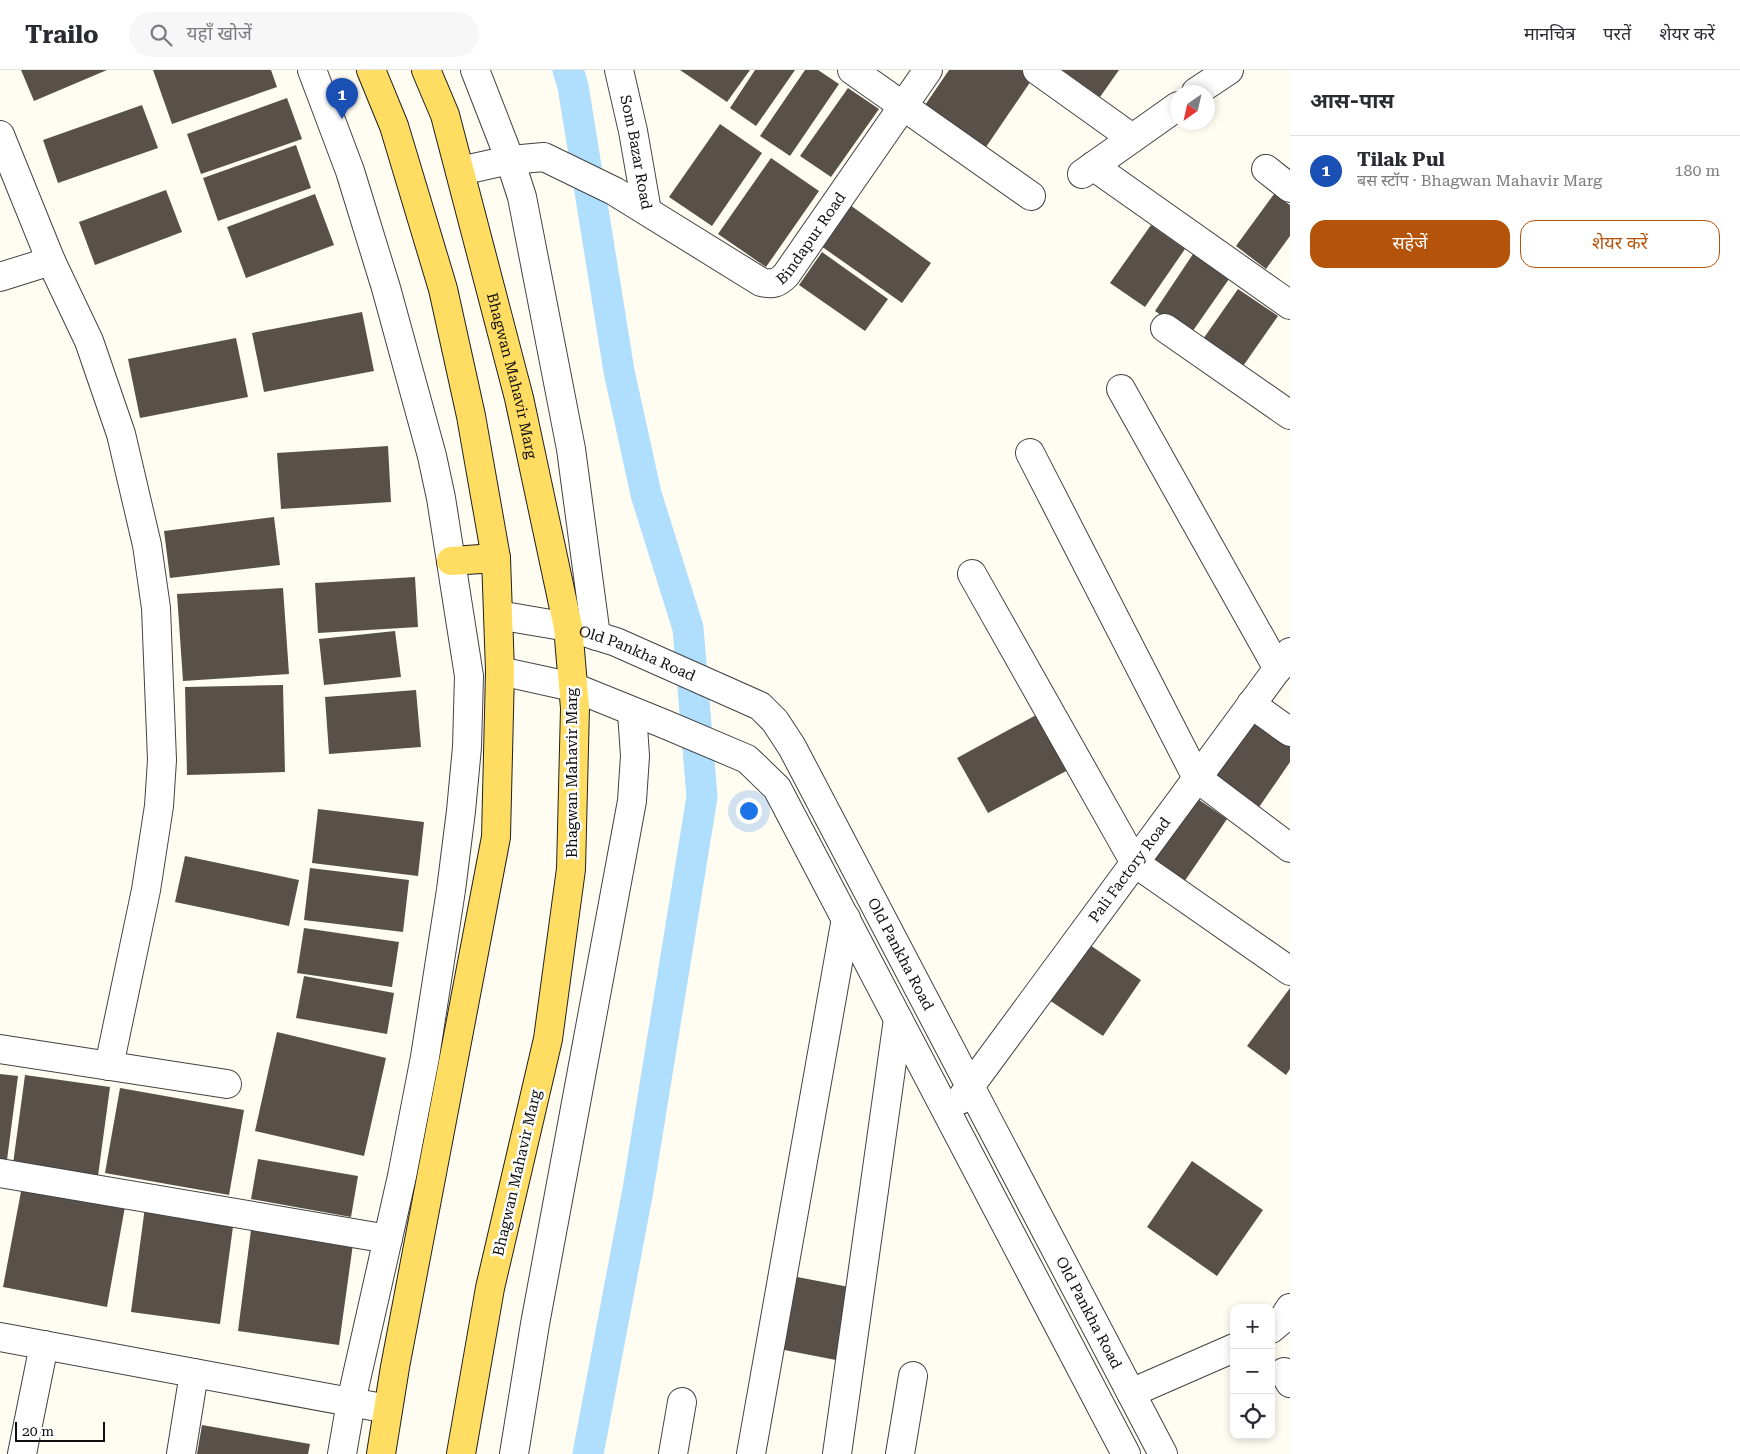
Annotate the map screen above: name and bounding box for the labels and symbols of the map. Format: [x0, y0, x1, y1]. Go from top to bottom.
pin: 1 [326, 78, 358, 119]
north arrow [1170, 85, 1215, 130]
street label: Som Bazar Road [616, 93, 656, 211]
street label: Bindapur Road [773, 189, 850, 289]
street label: Bhagwan Mahavir Marg [483, 291, 541, 461]
street label: Old Pankha Road [577, 622, 699, 685]
street label: Bhagwan Mahavir Marg [563, 687, 581, 858]
your location [736, 798, 762, 824]
street label: Pali Factory Road [1085, 813, 1174, 926]
street label: Old Pankha Road [864, 895, 938, 1014]
street label: Bhagwan Mahavir Marg [489, 1088, 545, 1258]
street label: Old Pankha Road [1052, 1253, 1126, 1372]
scale bar [15, 1419, 105, 1442]

